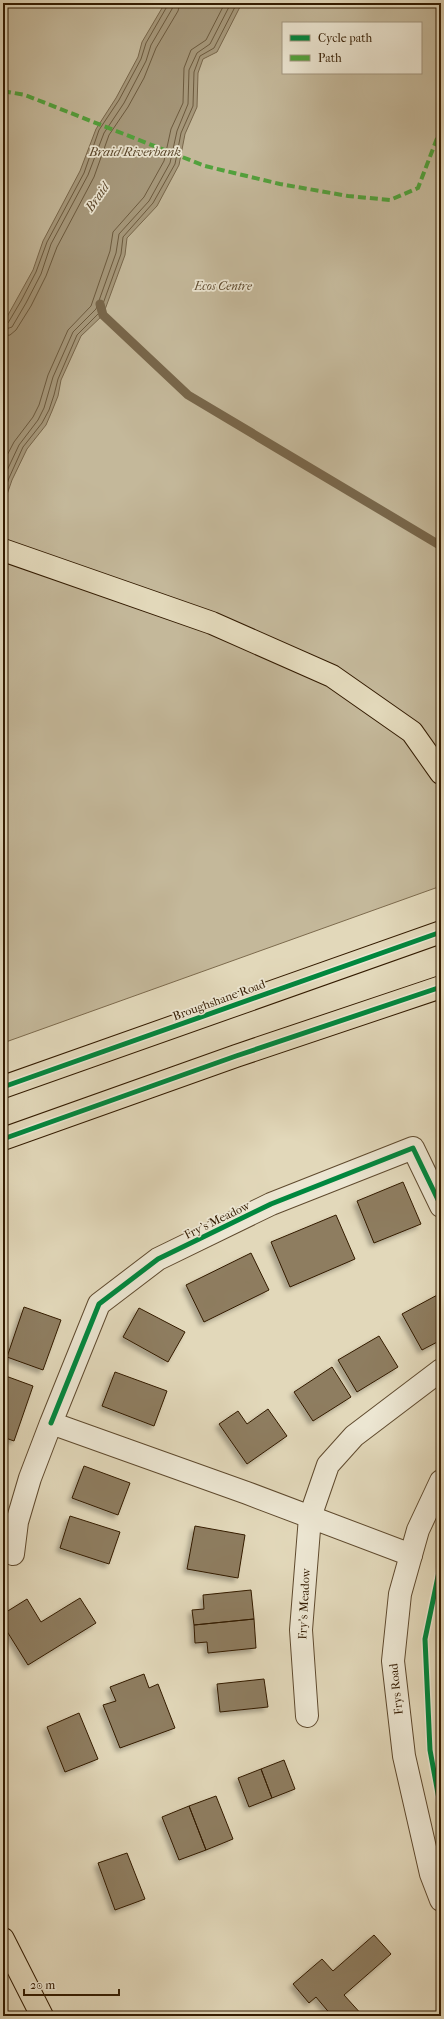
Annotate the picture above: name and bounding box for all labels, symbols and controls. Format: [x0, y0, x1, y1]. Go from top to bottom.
legend [282, 22, 422, 74]
text: Cycle path [318, 31, 373, 45]
text: Path [318, 51, 342, 65]
water label: Braid Riverbank [88, 144, 181, 159]
water label: Braid [81, 178, 114, 215]
park label: Ecos Centre [193, 279, 253, 293]
street label: Broughshane Road [171, 977, 268, 1023]
street label: Fry's Meadow [182, 1198, 253, 1242]
street label: Fry's Meadow [295, 1567, 313, 1640]
street label: Frys Road [386, 1662, 406, 1715]
scale bar [24, 1971, 119, 1997]
text: 20 m [30, 1978, 55, 1992]

